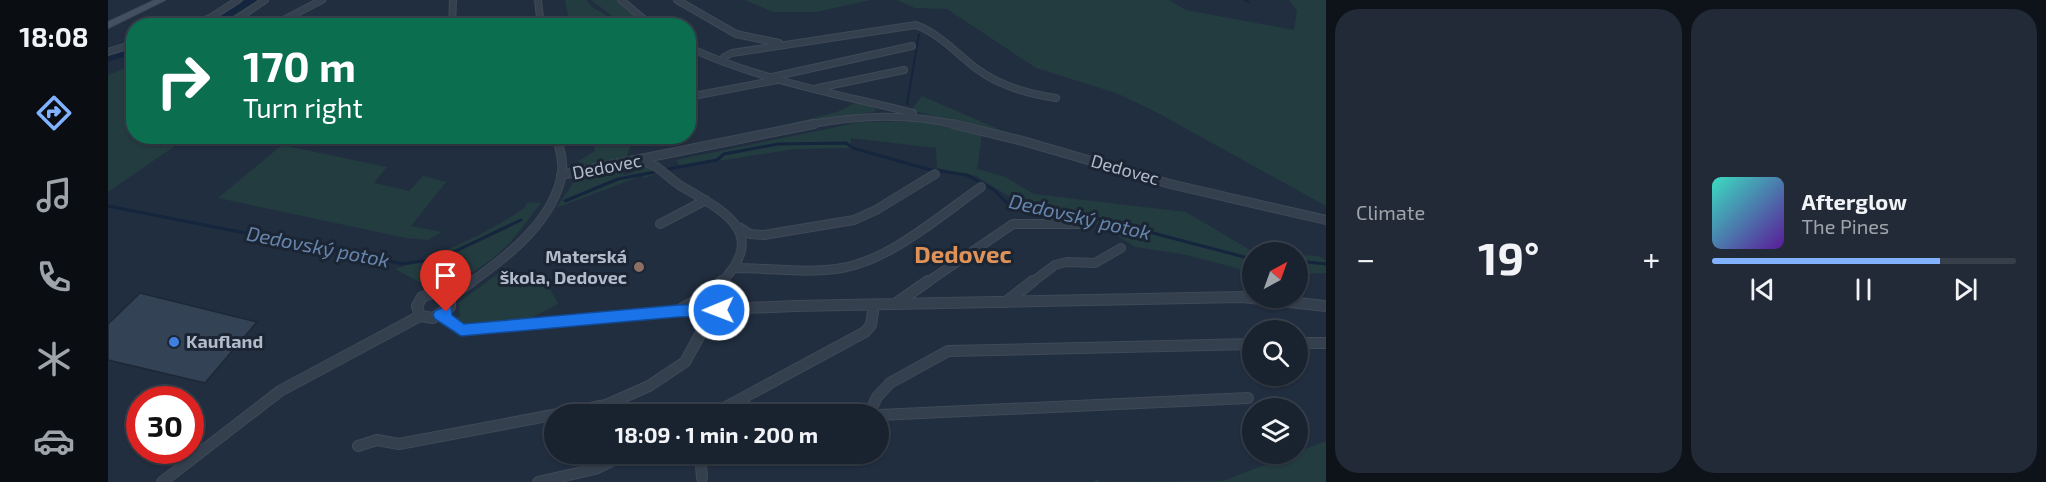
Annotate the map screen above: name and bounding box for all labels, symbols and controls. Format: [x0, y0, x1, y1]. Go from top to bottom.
text: 18:08 [19, 20, 89, 52]
text: 170 m [243, 40, 356, 90]
icon: right [144, 42, 222, 120]
text: Turn right [243, 91, 363, 123]
icon: directions [33, 92, 75, 134]
street label: Dedovec [570, 149, 643, 183]
street label: Dedovec [1089, 149, 1162, 189]
icon: music [33, 174, 75, 216]
water label: Dedovský potok [1007, 188, 1153, 245]
text: Afterglow [1802, 188, 1907, 214]
text: Climate [1356, 200, 1425, 224]
text: The Pines [1802, 214, 1889, 238]
water label: Dedovský potok [245, 220, 392, 273]
text: 19° [1478, 230, 1540, 284]
text: − [1356, 238, 1375, 278]
text: + [1642, 238, 1660, 278]
district label: Dedovec [914, 239, 1012, 268]
north arrow [1242, 242, 1308, 308]
map controls [1242, 242, 1308, 464]
place label: Materská škola, Dedovec [500, 245, 627, 288]
pin [420, 250, 471, 312]
icon: phone [33, 256, 75, 298]
icon: arrive [429, 259, 462, 292]
marker: Materská škola, Dedovec [632, 260, 646, 274]
icon: previous [1746, 273, 1779, 306]
icon: pause [1847, 273, 1880, 306]
icon: next [1949, 273, 1982, 306]
position arrow [687, 278, 751, 342]
button: search [1242, 320, 1308, 386]
place label: Kaufland [186, 330, 263, 352]
marker: Kaufland [167, 335, 181, 349]
icon: climate [33, 338, 75, 380]
speed limit sign: 30 [126, 386, 204, 464]
button: layers [1242, 398, 1308, 464]
icon: car [33, 420, 75, 462]
text: 18:09 · 1 min · 200 m [615, 421, 818, 447]

